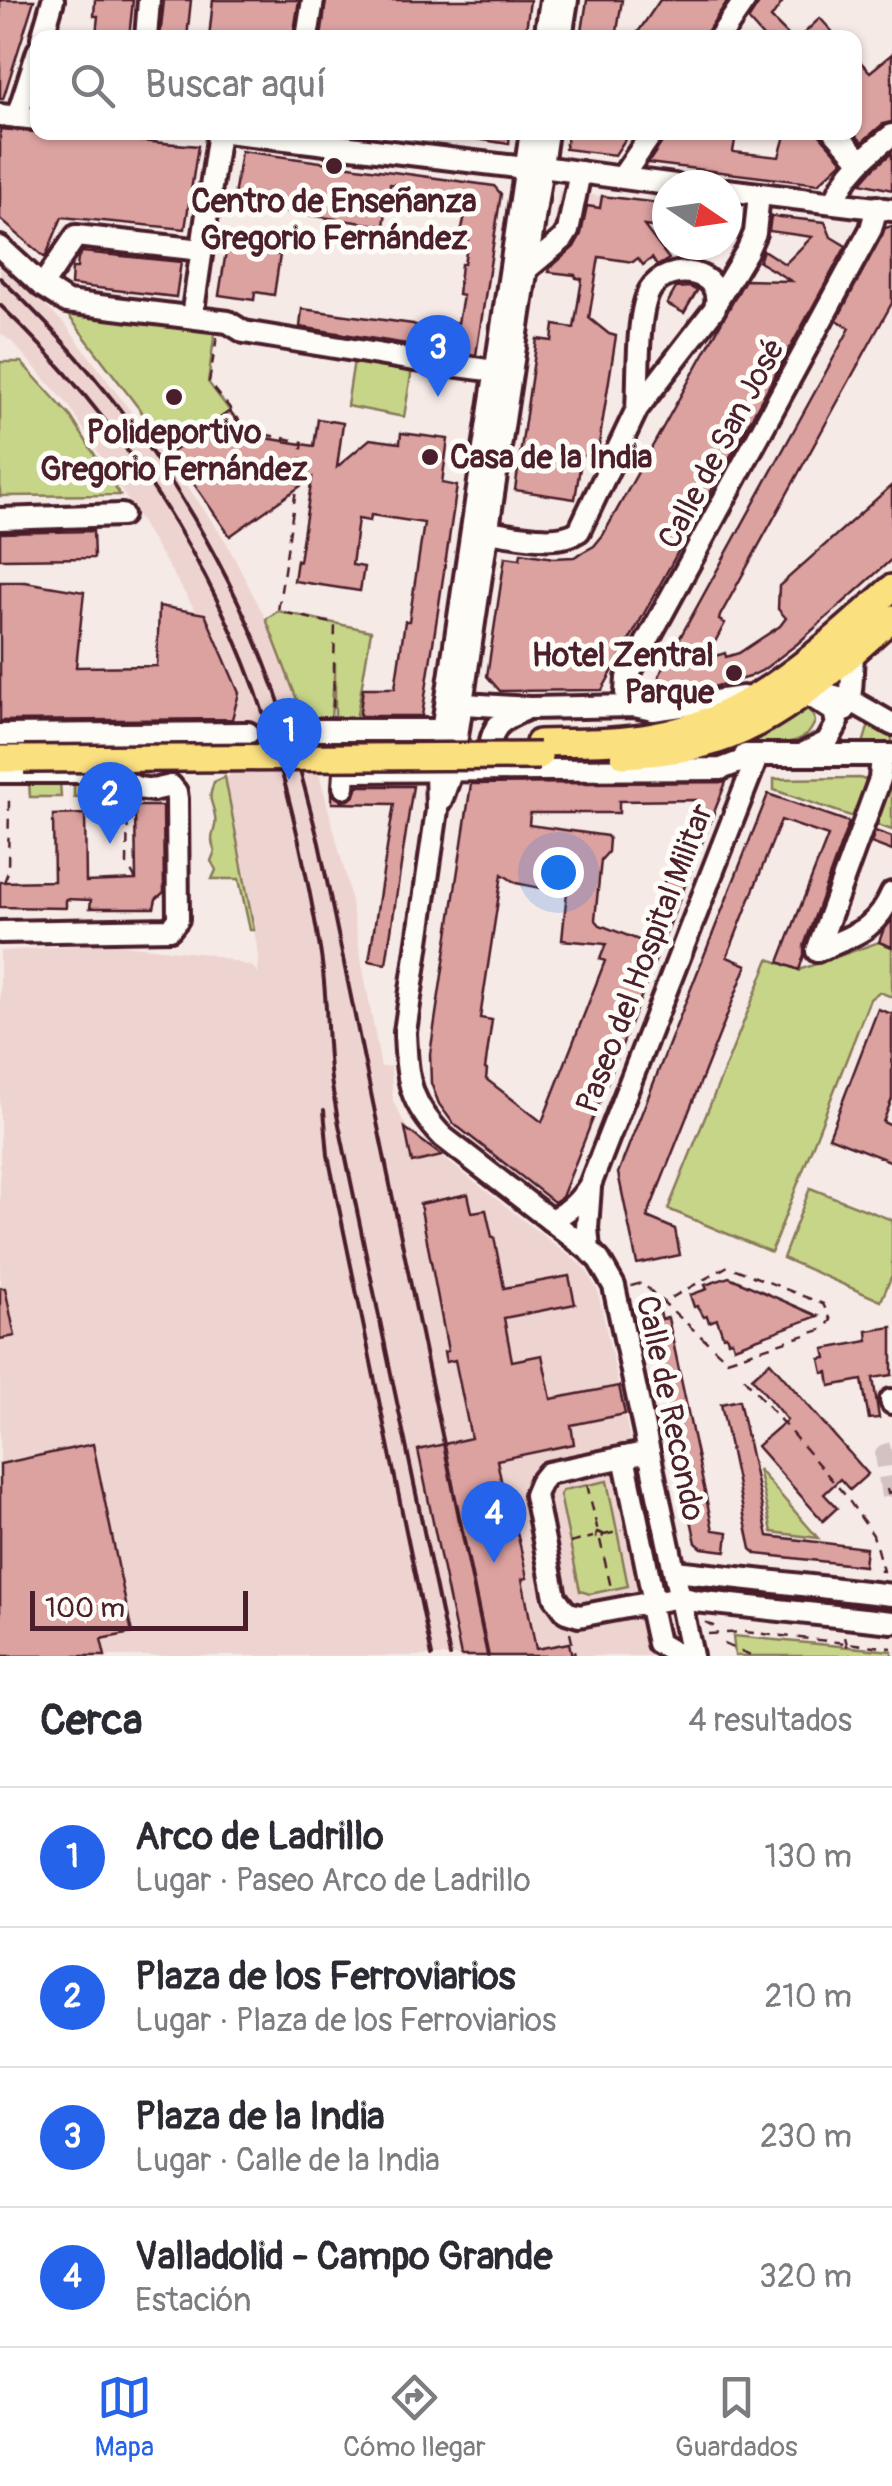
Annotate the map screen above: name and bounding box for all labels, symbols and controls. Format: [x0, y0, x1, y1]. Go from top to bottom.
search box [30, 30, 862, 140]
icon: search [65, 58, 120, 113]
text: Buscar aquí [145, 61, 327, 109]
marker: Centro de Enseñanza Gregorio Fernández [323, 155, 345, 177]
north arrow [652, 170, 742, 260]
place label: Centro de Enseñanza Gregorio Fernández [191, 182, 477, 259]
pin: 3 [406, 314, 470, 397]
street label: Calle de San José [650, 331, 794, 556]
marker: Polideportivo Gregorio Fernández [163, 386, 185, 408]
place label: Polideportivo Gregorio Fernández [40, 413, 308, 490]
place label: Casa de la India [450, 438, 652, 478]
marker: Casa de la India [419, 446, 441, 468]
place label: Hotel Zentral Parque [532, 636, 715, 713]
marker: Hotel Zentral Parque [723, 662, 745, 684]
pin: 1 [256, 698, 322, 780]
pin: 2 [78, 762, 142, 844]
street label: Paseo del Hospital Militar [568, 798, 723, 1119]
your location [533, 847, 584, 898]
street label: Calle de Recondo [627, 1292, 713, 1524]
pin: 4 [462, 1480, 526, 1563]
scale bar [30, 1586, 248, 1630]
text: 100 m [45, 1591, 125, 1626]
text: Cerca [40, 1695, 142, 1747]
text: 4 resultados [688, 1701, 852, 1741]
text: Arco de Ladrillo [135, 1813, 384, 1861]
text: 1 [66, 1837, 79, 1877]
text: 130 m [764, 1837, 852, 1877]
text: Lugar · Paseo Arco de Ladrillo [135, 1861, 531, 1901]
text: Plaza de los Ferroviarios [135, 1953, 516, 2001]
text: 2 [64, 1977, 81, 2017]
text: 210 m [764, 1977, 852, 2017]
text: Lugar · Plaza de los Ferroviarios [135, 2001, 556, 2041]
text: Plaza de la India [135, 2093, 385, 2141]
text: 3 [64, 2117, 81, 2157]
text: 230 m [760, 2117, 852, 2157]
text: Lugar · Calle de la India [135, 2141, 440, 2181]
text: Valladolid - Campo Grande [135, 2233, 553, 2281]
text: 4 [63, 2257, 82, 2297]
text: 320 m [759, 2257, 852, 2297]
text: Estación [135, 2281, 251, 2321]
tab: Mapa [95, 2370, 154, 2465]
tab: Cómo llegar [343, 2370, 486, 2465]
tab: Guardados [675, 2370, 797, 2465]

